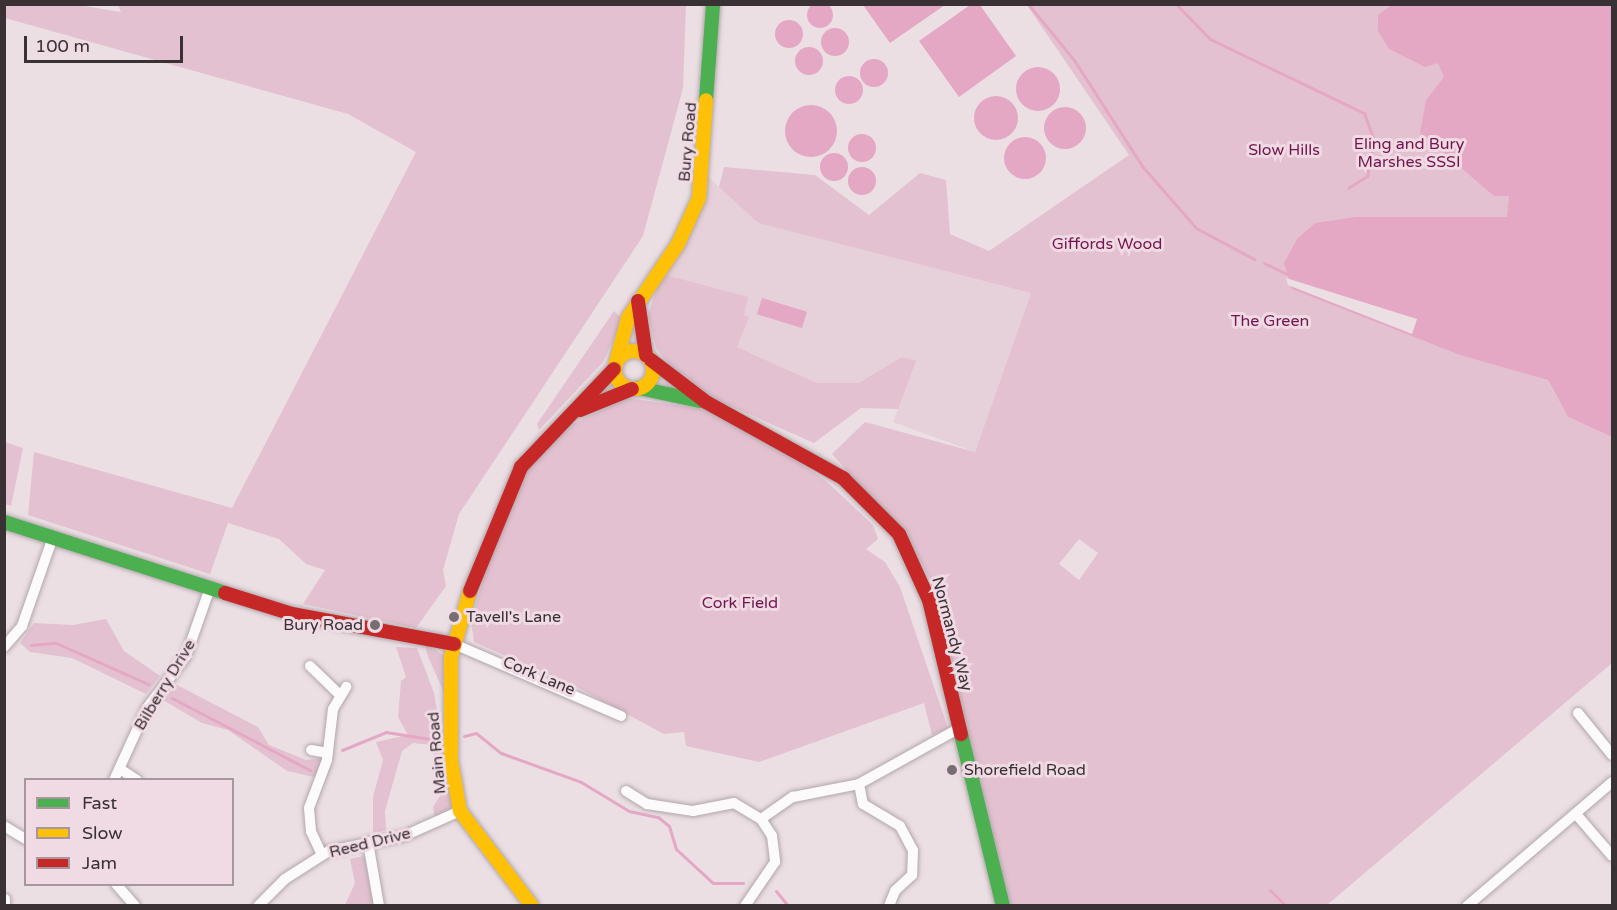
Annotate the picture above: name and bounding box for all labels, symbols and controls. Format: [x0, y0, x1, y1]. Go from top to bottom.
scale bar [27, 24, 186, 62]
text: 100 m [35, 35, 90, 57]
street label: Bury Road [675, 101, 701, 183]
park label: Eling and Bury Marshes SSSI [1354, 134, 1464, 172]
park label: Slow Hills [1248, 140, 1320, 160]
park label: Giffords Wood [1052, 234, 1162, 254]
park label: The Green [1231, 311, 1309, 331]
street label: Normandy Way [927, 575, 977, 693]
park label: Cork Field [702, 593, 778, 613]
place label: Tavell's Lane [466, 607, 561, 627]
marker: Tavell's Lane [447, 610, 461, 624]
place label: Bury Road [283, 615, 363, 635]
marker: Bury Road [368, 618, 382, 632]
street label: Bilberry Drive [130, 636, 200, 734]
street label: Cork Lane [500, 652, 578, 700]
street label: Main Road [424, 711, 450, 795]
place label: Shorefield Road [964, 760, 1086, 780]
marker: Shorefield Road [945, 763, 959, 777]
legend [24, 778, 234, 886]
text: Fast [82, 792, 117, 814]
text: Slow [82, 822, 123, 844]
street label: Reed Drive [327, 824, 413, 862]
text: Jam [82, 852, 117, 874]

